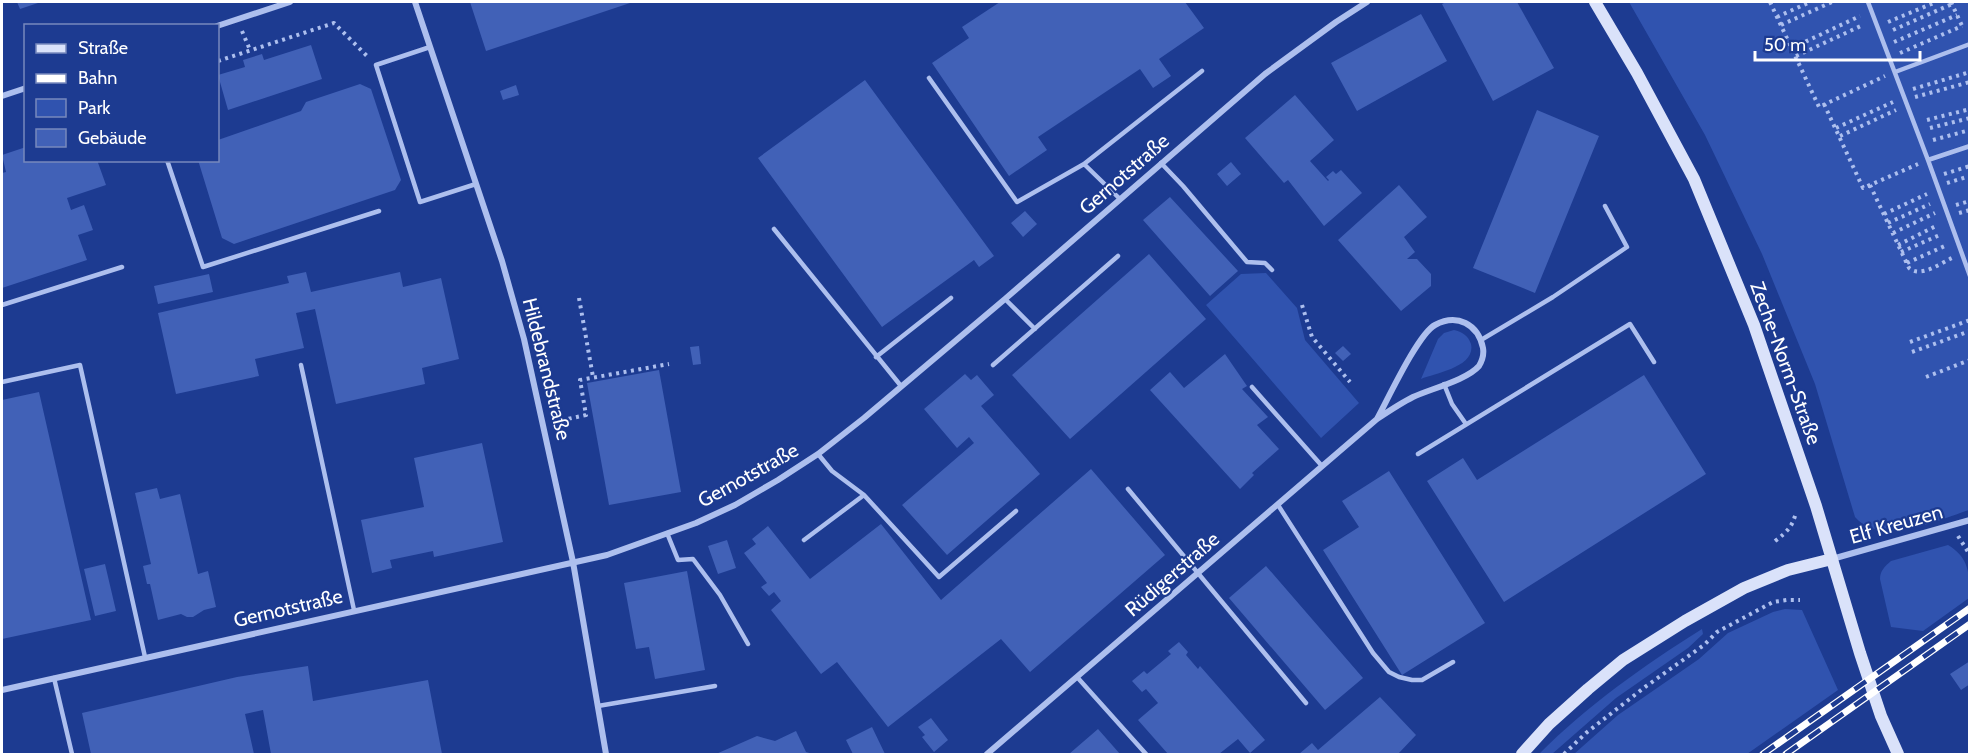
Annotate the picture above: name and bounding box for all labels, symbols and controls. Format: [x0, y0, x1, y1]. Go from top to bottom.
legend [24, 24, 219, 162]
scale bar [1755, 24, 1920, 62]
text: 50 m [1764, 34, 1806, 56]
text: Straße [78, 37, 128, 59]
text: Bahn [78, 67, 117, 89]
text: Park [78, 97, 111, 119]
text: Gebäude [78, 127, 147, 149]
street label: Gernotstraße [1074, 128, 1174, 220]
street label: Zeche-Norm-Straße [1745, 278, 1827, 448]
street label: Hildebrandstraße [518, 295, 576, 443]
street label: Gernotstraße [694, 438, 802, 512]
street label: Elf Kreuzen [1847, 499, 1945, 549]
street label: Rüdigerstraße [1120, 527, 1224, 621]
street label: Gernotstraße [231, 584, 345, 632]

